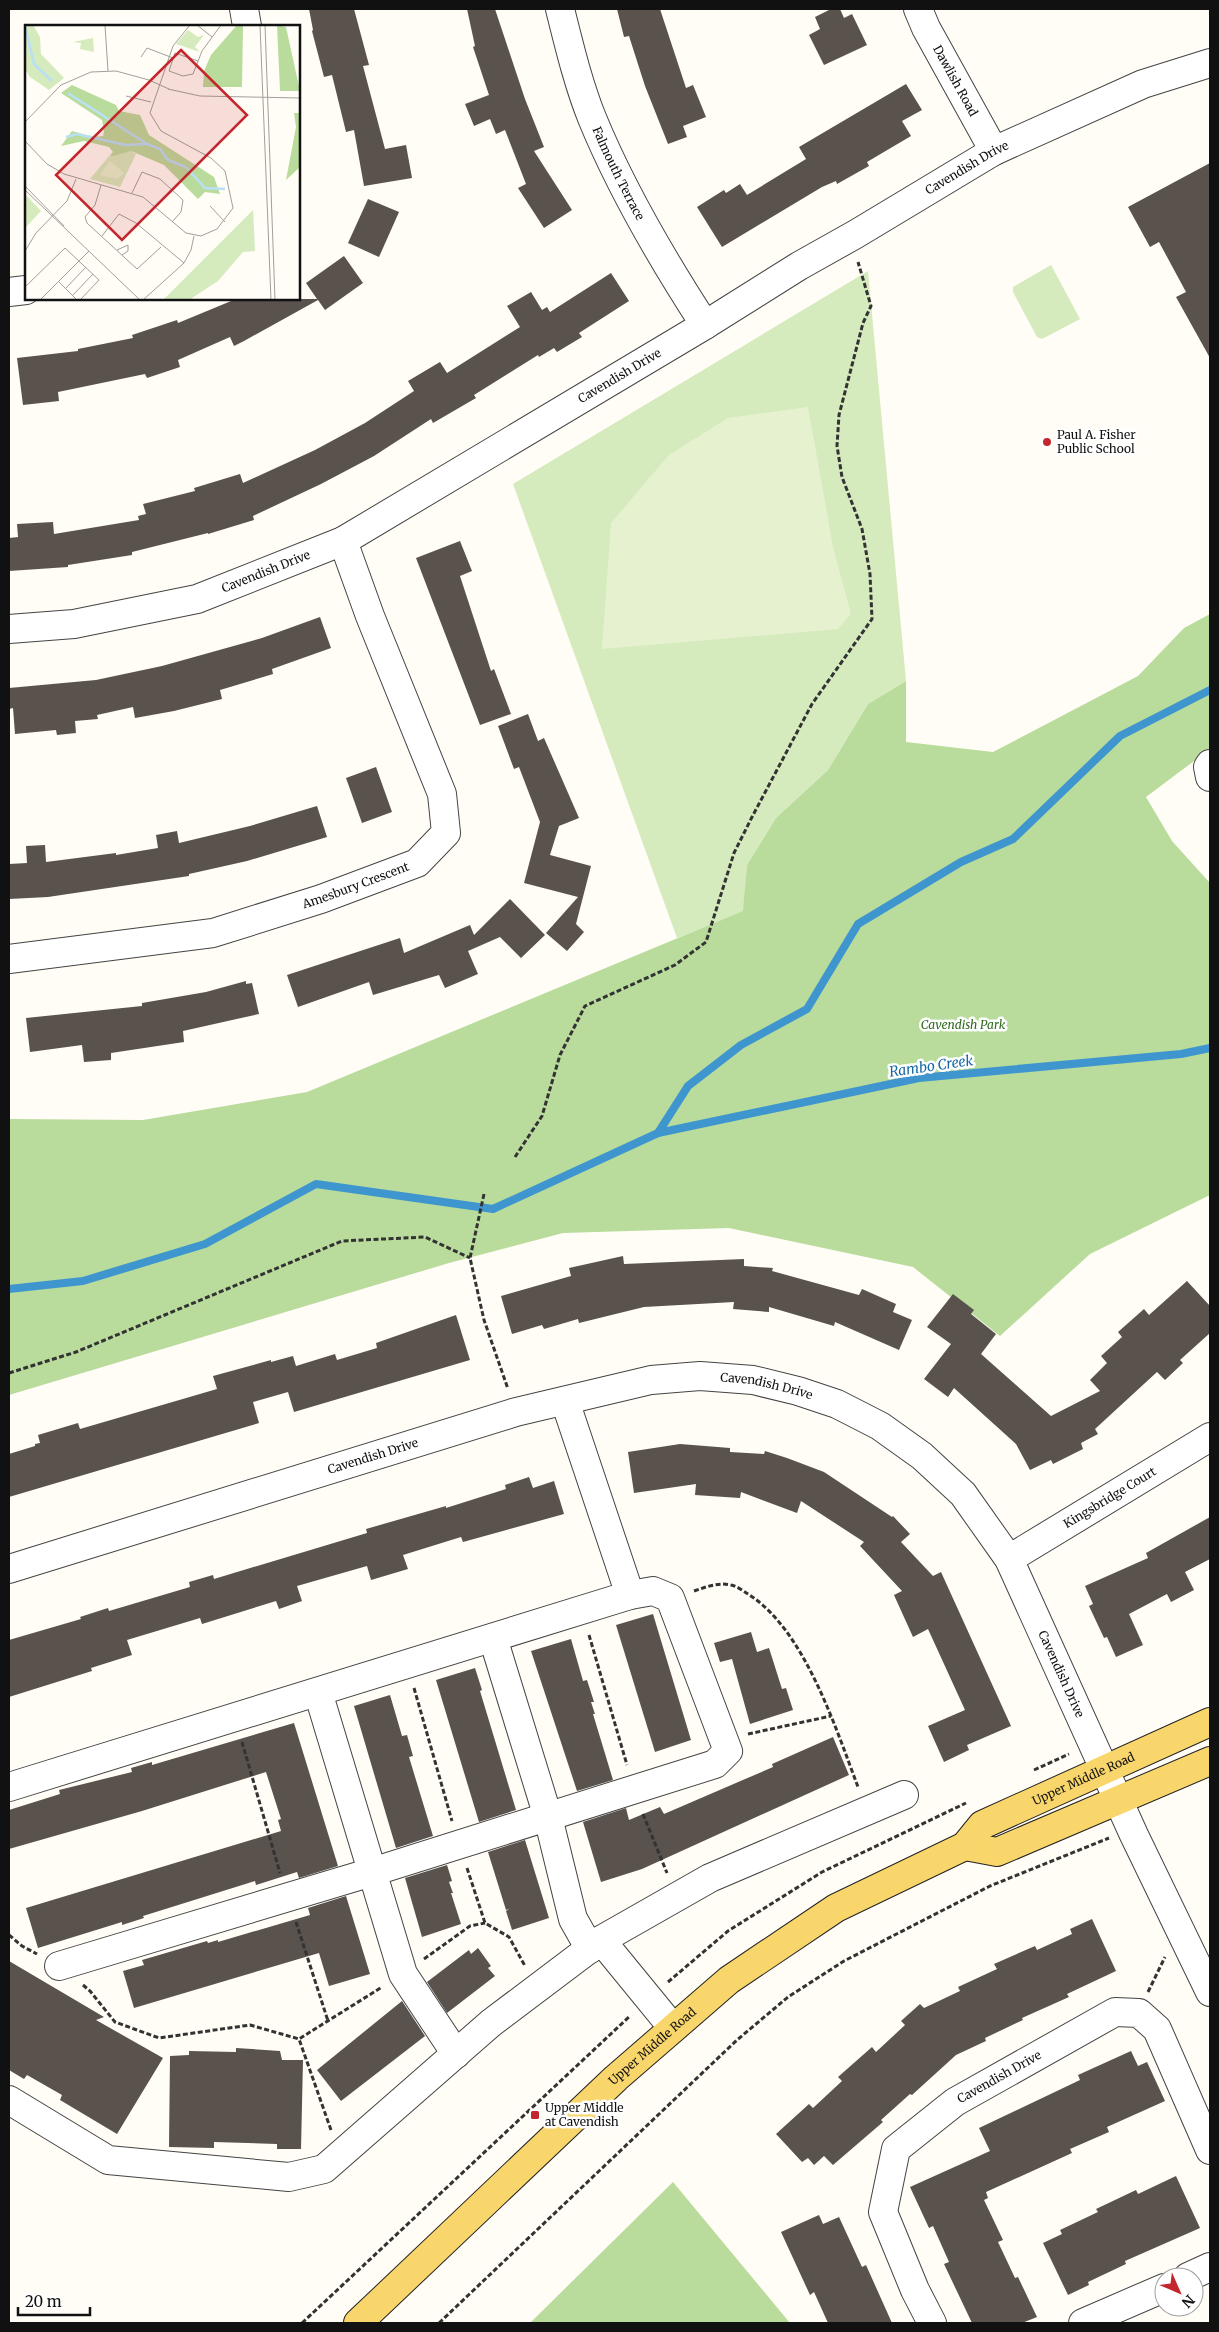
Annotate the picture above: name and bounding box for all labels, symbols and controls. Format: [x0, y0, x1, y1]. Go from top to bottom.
inset map [25, 25, 300, 300]
street label: Dawlish Road [930, 43, 981, 119]
street label: Falmouth Terrace [589, 124, 648, 223]
street label: Cavendish Drive [922, 137, 1011, 198]
street label: Cavendish Drive [575, 345, 664, 406]
place label: Paul A. Fisher Public School [1057, 427, 1136, 456]
marker: Paul A. Fisher Public School [1041, 436, 1053, 448]
street label: Cavendish Drive [219, 547, 312, 595]
street label: Amesbury Crescent [299, 859, 411, 912]
park label: Cavendish Park [921, 1017, 1006, 1032]
water label: Rambo Creek [888, 1051, 974, 1081]
street label: Cavendish Drive [720, 1370, 815, 1402]
street label: Cavendish Drive [326, 1435, 420, 1477]
street label: Kingsbridge Court [1061, 1463, 1159, 1531]
street label: Cavendish Drive [1035, 1628, 1088, 1720]
street label: Upper Middle Road [1030, 1749, 1137, 1808]
street label: Upper Middle Road [605, 2004, 699, 2088]
street label: Cavendish Drive [954, 2047, 1044, 2106]
place label: Upper Middle at Cavendish [545, 2100, 624, 2129]
marker: Upper Middle at Cavendish [529, 2109, 541, 2121]
north arrow [1154, 2267, 1204, 2317]
scale bar [18, 2284, 90, 2316]
text: N [1178, 2291, 1198, 2311]
text: 20 m [25, 2292, 62, 2311]

